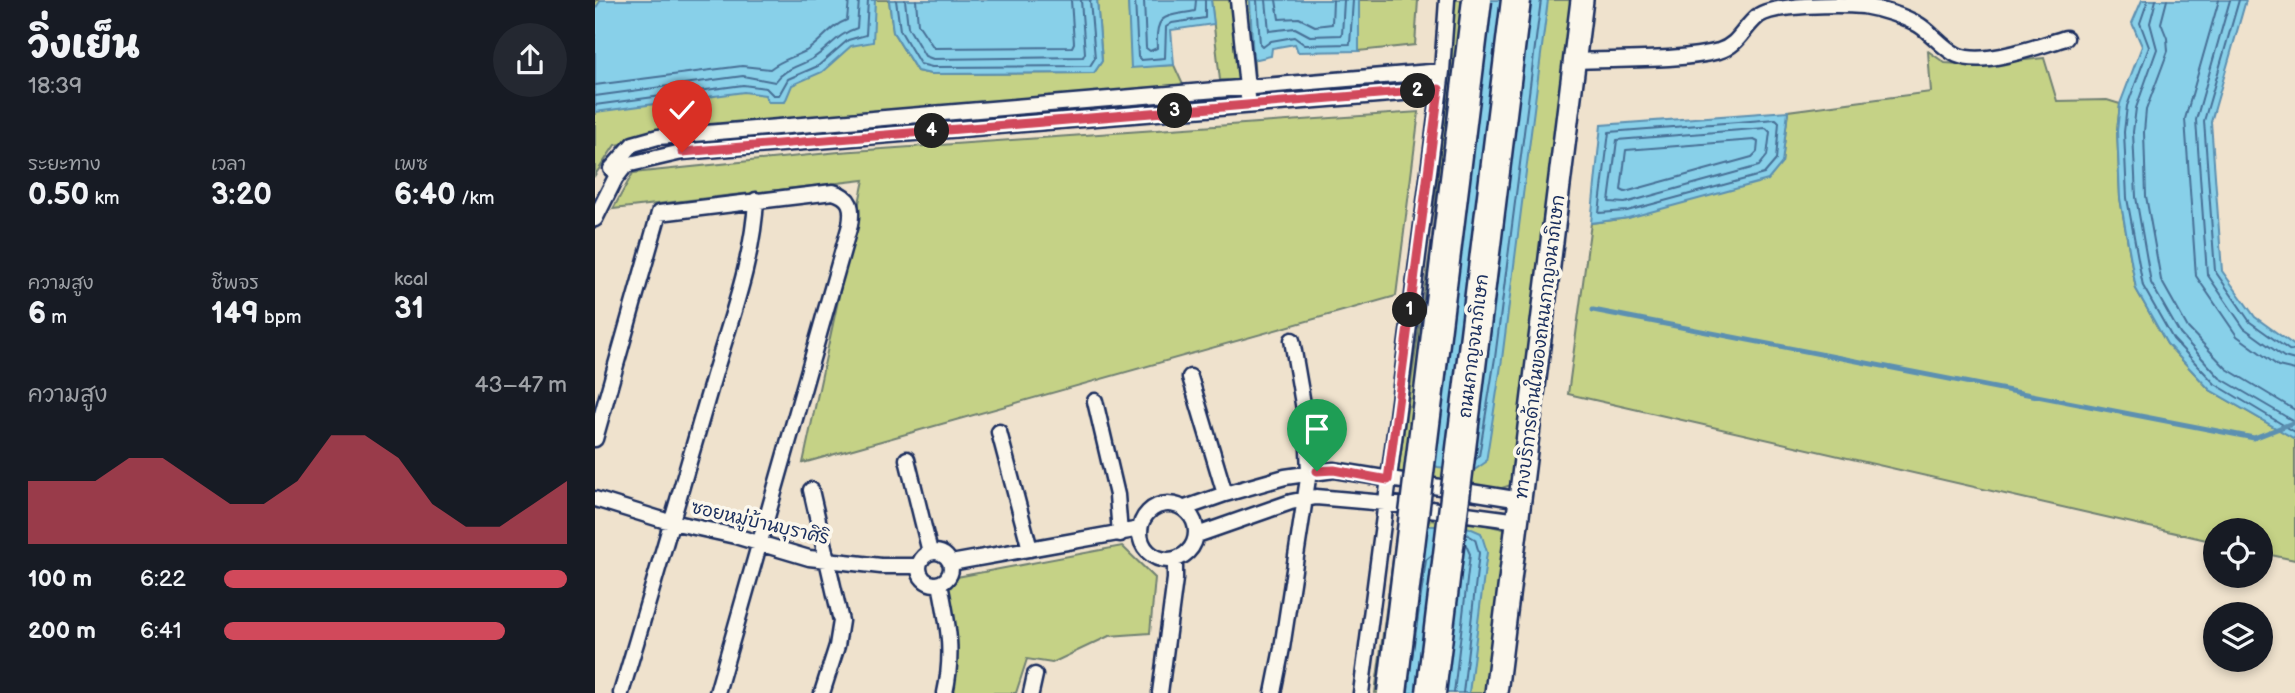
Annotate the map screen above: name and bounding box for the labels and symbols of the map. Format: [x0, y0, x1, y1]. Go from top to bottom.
pin: 2 [1401, 74, 1435, 108]
pin [652, 80, 712, 152]
pin: 3 [1157, 94, 1193, 128]
pin: 4 [915, 114, 949, 148]
street label: ทางบริการด้านในของถนนกาญจนาภิเษก [1508, 193, 1569, 500]
street label: ถนนกาญจนาภิเษก [1454, 273, 1493, 419]
pin: 1 [1393, 292, 1427, 328]
pin [1287, 399, 1347, 471]
street label: ซอยหมู่บ้านบุราศิริ [688, 495, 831, 552]

